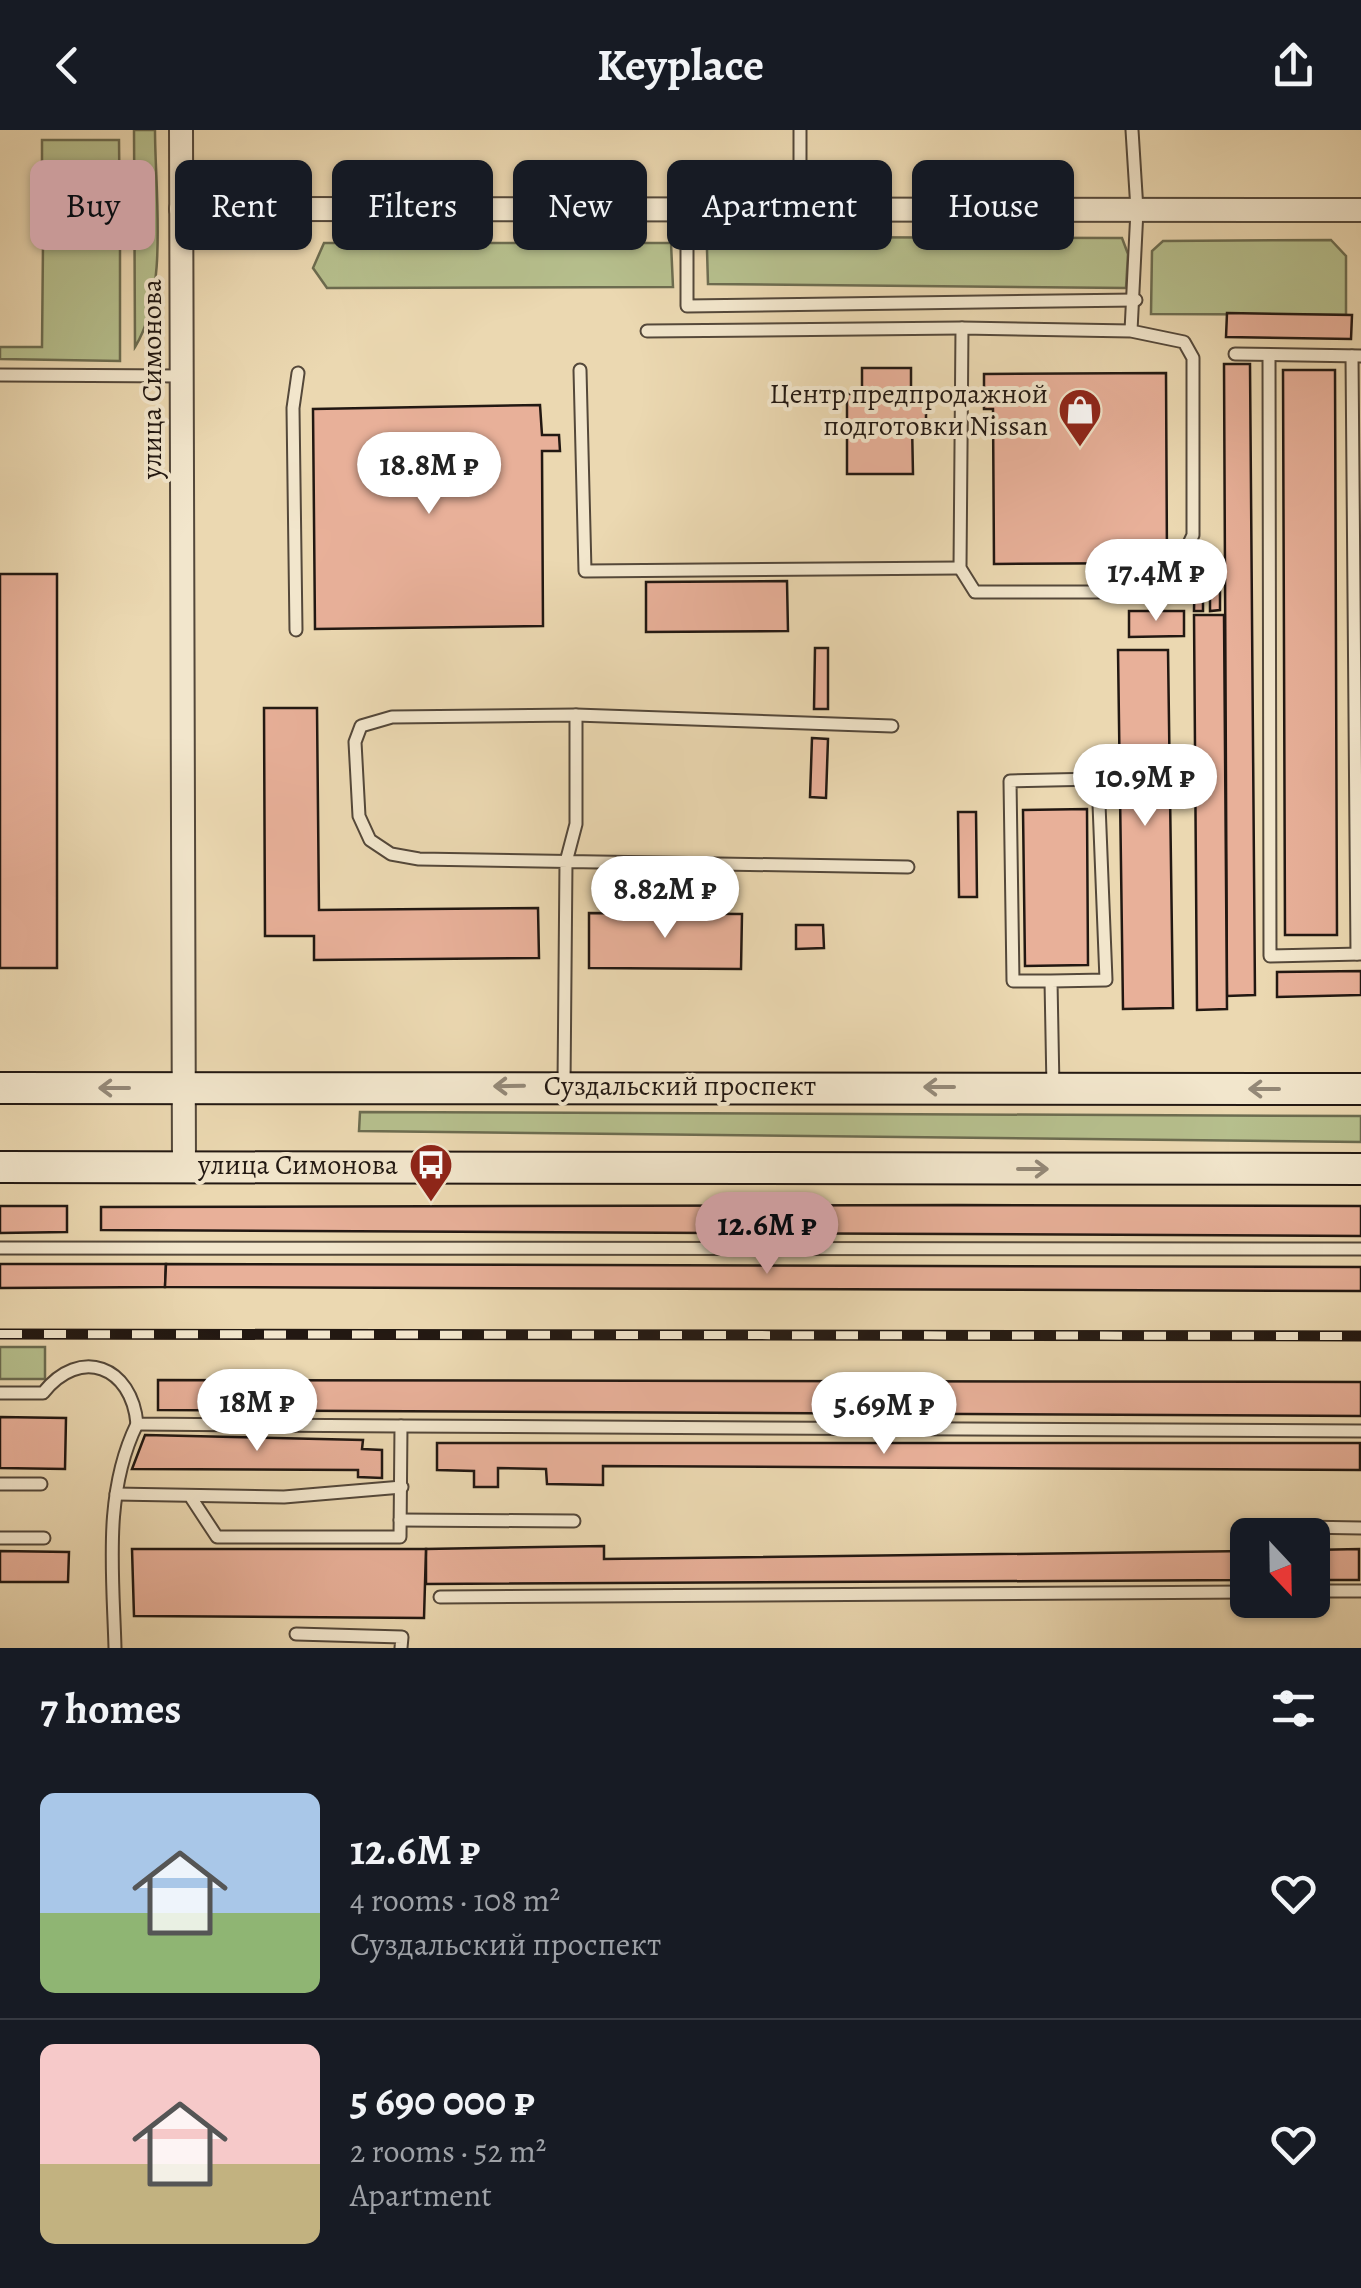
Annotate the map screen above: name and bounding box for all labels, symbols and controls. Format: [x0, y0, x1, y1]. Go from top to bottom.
text: Keyplace [597, 34, 764, 96]
icon: back [40, 38, 95, 93]
icon: share [1266, 38, 1321, 93]
chip: Buy [30, 160, 155, 250]
chip: Rent [175, 160, 312, 250]
chip: Filters [332, 160, 493, 250]
chip: New [513, 160, 647, 250]
chip: Apartment [667, 160, 892, 250]
chip: House [912, 160, 1074, 250]
street label: улица Симонова [133, 279, 171, 480]
place label: Центр предпродажной подготовки Nissan [770, 375, 1048, 445]
shop icon: Центр предпродажной подготовки Nissan [1057, 387, 1103, 448]
pin: 18.8M ₽ [337, 432, 521, 517]
text: 18.8M ₽ [379, 442, 479, 486]
pin: 17.4M ₽ [1064, 539, 1248, 624]
text: 17.4M ₽ [1107, 549, 1205, 593]
pin: 10.9M ₽ [1053, 744, 1237, 829]
text: 10.9M ₽ [1095, 754, 1195, 798]
pin: 8.82M ₽ [573, 856, 757, 941]
text: 8.82M ₽ [613, 866, 717, 910]
street label: Суздальский проспект [544, 1067, 816, 1105]
one-way arrow [493, 1076, 526, 1096]
one-way arrow [98, 1078, 130, 1098]
one-way arrow [923, 1078, 955, 1097]
one-way arrow [1248, 1080, 1280, 1098]
bus stop icon: улица Симонова [408, 1142, 454, 1203]
place label: улица Симонова [197, 1146, 398, 1184]
one-way arrow [1016, 1160, 1048, 1178]
pin: 12.6M ₽ [675, 1192, 859, 1277]
text: 12.6M ₽ [717, 1202, 817, 1246]
pin: 18M ₽ [187, 1369, 327, 1454]
pin: 5.69M ₽ [792, 1372, 976, 1457]
text: 18M ₽ [219, 1379, 295, 1423]
text: 5.69M ₽ [834, 1382, 934, 1426]
north arrow [1230, 1518, 1330, 1618]
map controls [1230, 1518, 1330, 1618]
text: 7 homes [40, 1680, 181, 1737]
icon: filters [1266, 1681, 1321, 1736]
text: 12.6M ₽ [350, 1821, 480, 1878]
icon: home [120, 1833, 240, 1953]
icon: heart [1266, 1866, 1321, 1921]
text: 4 rooms · 108 m² [350, 1878, 560, 1922]
text: Суздальский проспект [350, 1922, 661, 1966]
text: 5 690 000 ₽ [350, 2072, 535, 2129]
icon: home [120, 2084, 240, 2204]
icon: heart [1266, 2117, 1321, 2172]
text: 2 rooms · 52 m² [350, 2129, 546, 2173]
text: Apartment [350, 2173, 492, 2217]

